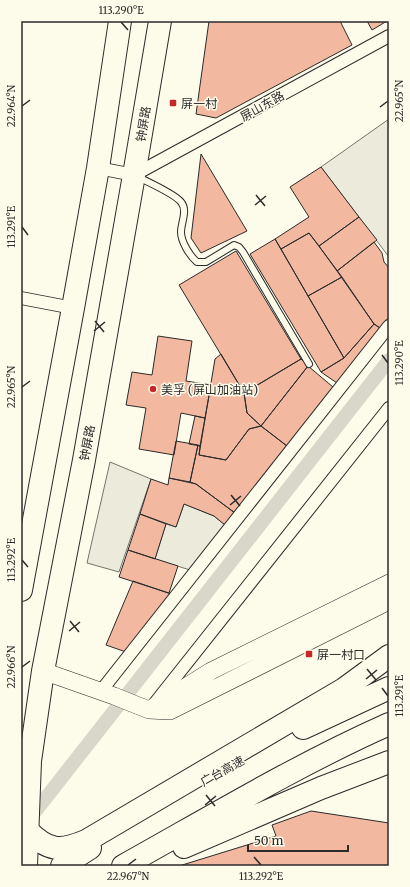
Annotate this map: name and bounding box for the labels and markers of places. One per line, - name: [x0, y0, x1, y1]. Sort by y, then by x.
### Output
- place label: 屏一村: [181, 96, 218, 111]
- marker: 屏一村: [168, 98, 178, 108]
- place label: 美孚 (屏山加油站): [161, 382, 258, 397]
- marker: 美孚 (屏山加油站): [148, 384, 158, 394]
- place label: 屏一村口: [317, 647, 365, 662]
- marker: 屏一村口: [304, 649, 314, 659]

